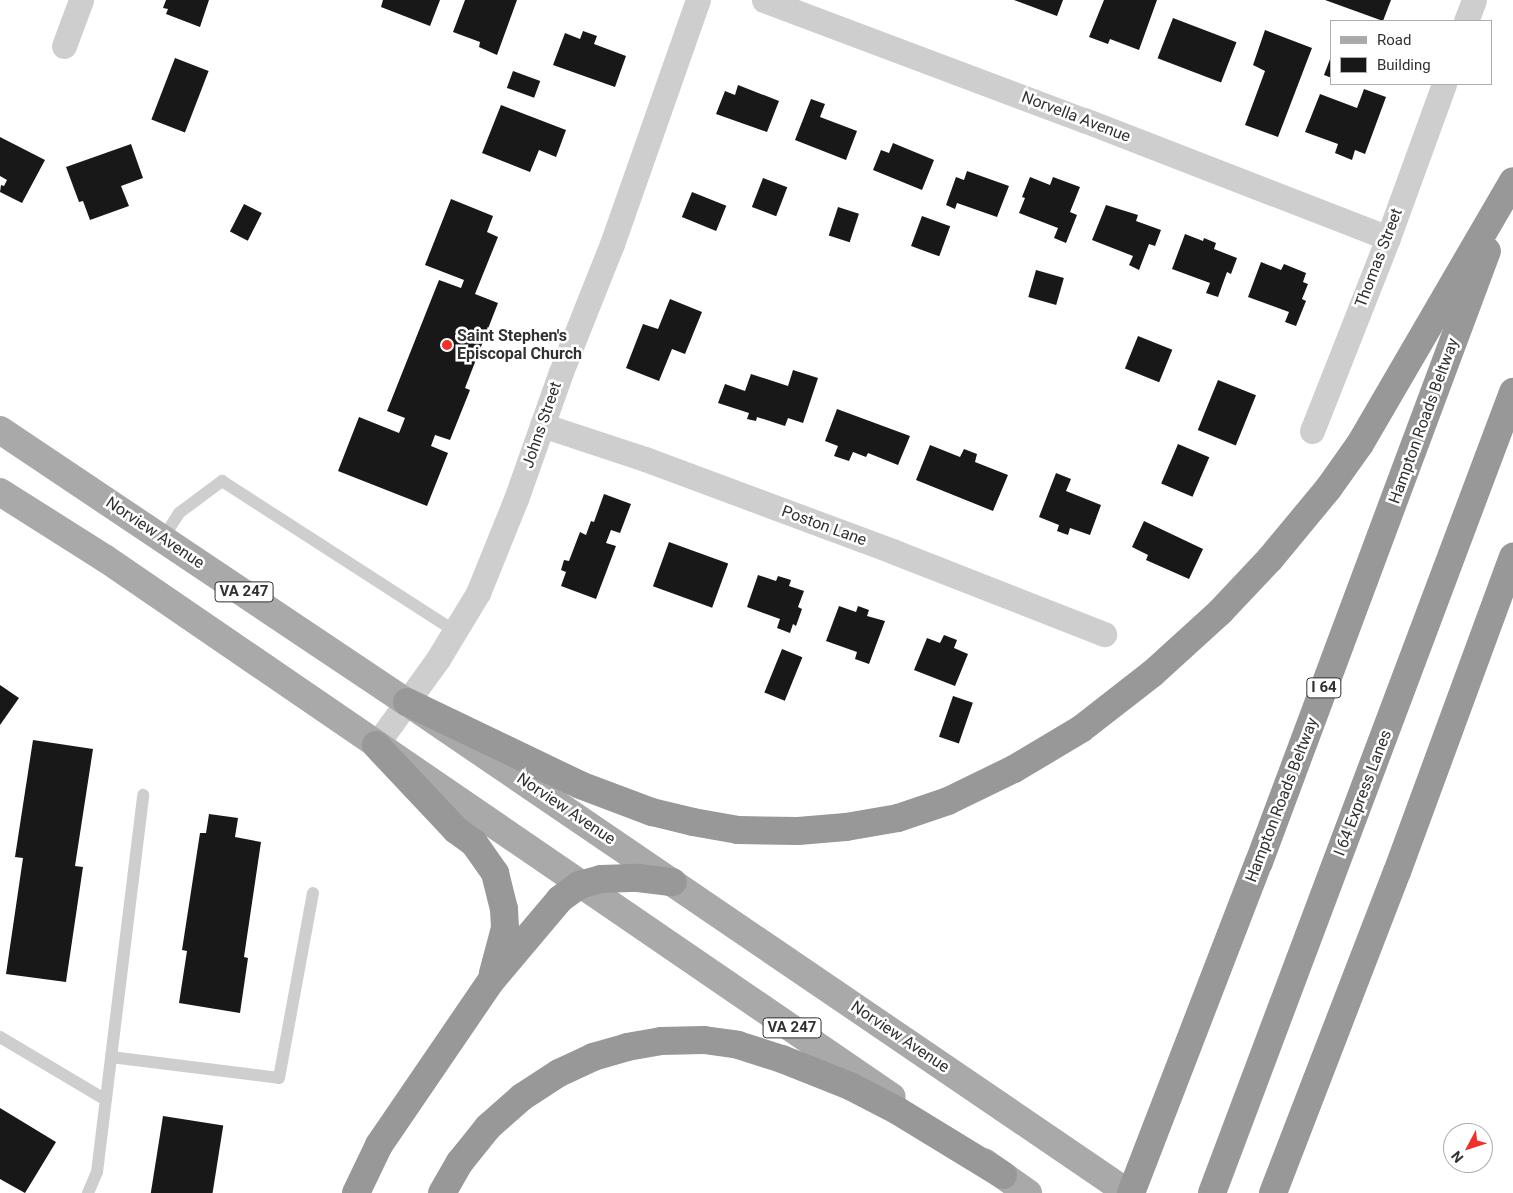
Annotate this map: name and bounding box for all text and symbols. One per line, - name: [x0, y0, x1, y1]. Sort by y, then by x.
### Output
- legend: [1330, 20, 1493, 85]
- text: Road: [1377, 31, 1411, 49]
- text: Building: [1377, 56, 1431, 74]
- street label: Norvella Avenue: [1019, 87, 1133, 147]
- street label: Thomas Street: [1351, 206, 1407, 310]
- place label: Saint Stephen's Episcopal Church: [457, 326, 582, 364]
- street label: Hampton Roads Beltway: [1385, 336, 1463, 506]
- marker: Saint Stephen's Episcopal Church: [441, 339, 453, 351]
- street label: Johns Street: [518, 379, 566, 471]
- street label: Norview Avenue: [102, 493, 208, 573]
- street label: Poston Lane: [779, 502, 869, 550]
- road number: VA 247: [214, 580, 274, 604]
- road number: I 64: [1305, 676, 1343, 700]
- street label: Hampton Roads Beltway: [1242, 715, 1322, 885]
- street label: I 64 Express Lanes: [1330, 727, 1396, 859]
- street label: Norview Avenue: [513, 769, 619, 849]
- street label: Norview Avenue: [847, 997, 953, 1077]
- road number: VA 247: [762, 1016, 822, 1040]
- north arrow: [1443, 1123, 1493, 1173]
- text: N: [1448, 1148, 1467, 1166]

